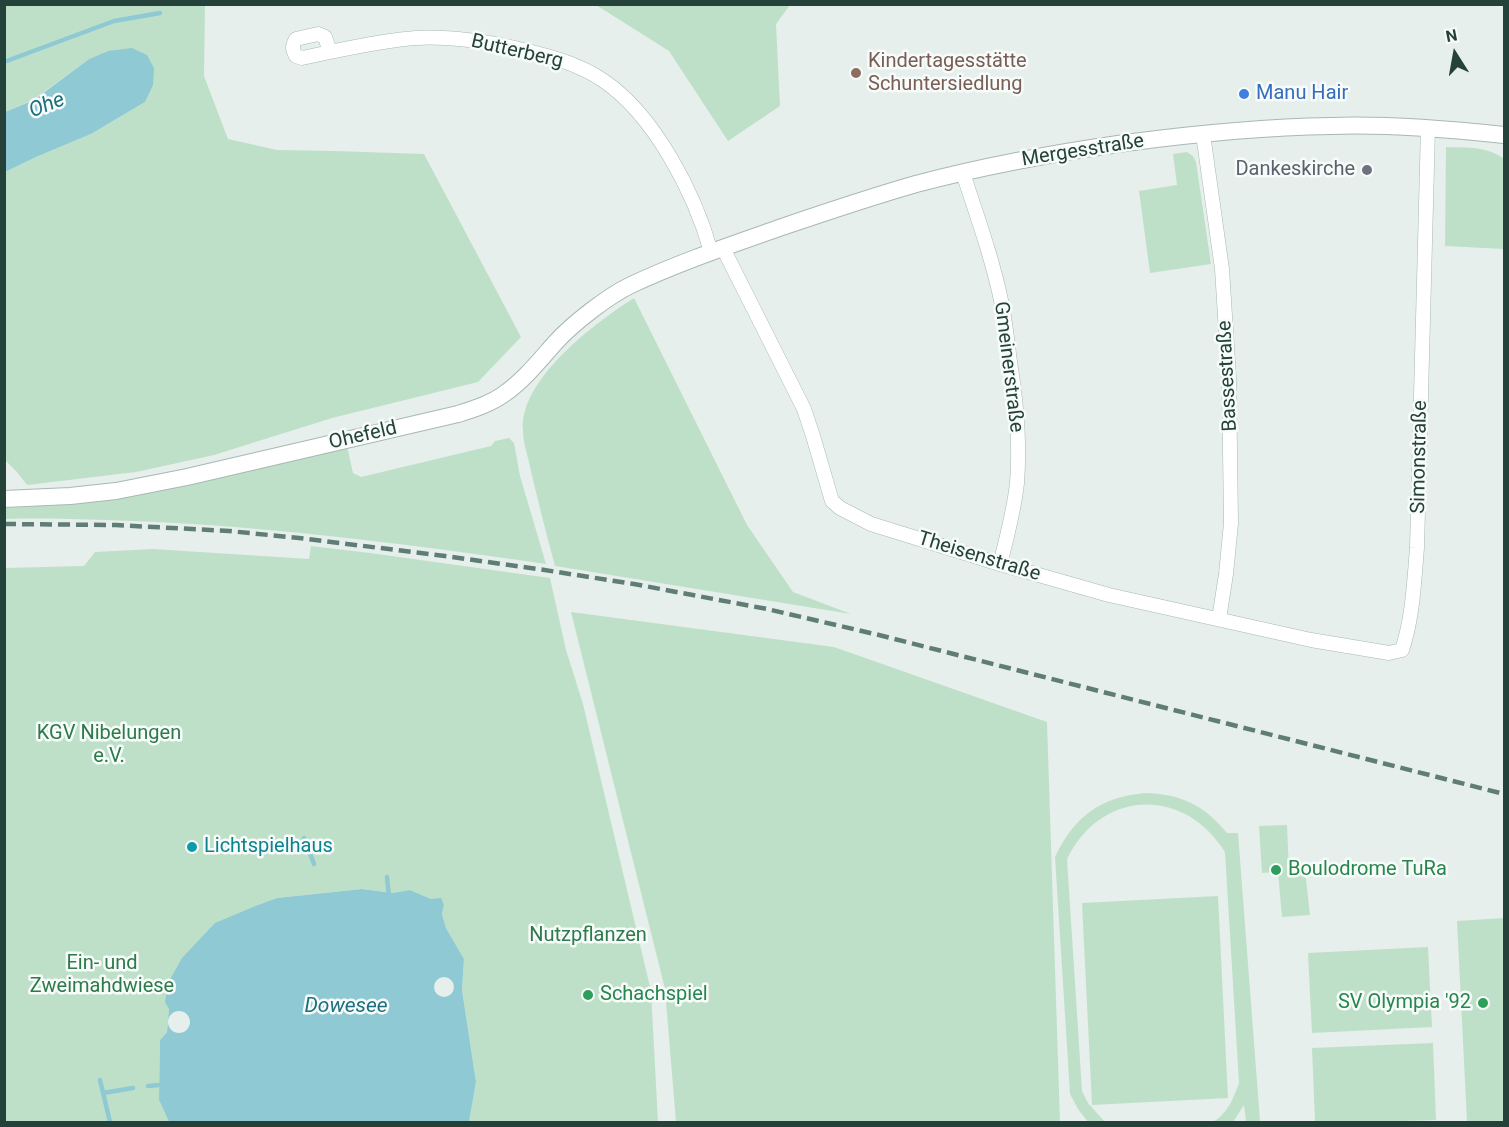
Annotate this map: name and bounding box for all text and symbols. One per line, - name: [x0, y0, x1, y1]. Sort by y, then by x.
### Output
- north arrow: [1425, 24, 1485, 84]
- text: N: [1444, 25, 1459, 46]
- street label: Butterberg: [469, 30, 565, 74]
- place label: Kindertagesstätte Schuntersiedlung: [868, 50, 1027, 97]
- marker: Kindertagesstätte Schuntersiedlung: [849, 66, 863, 80]
- place label: Manu Hair: [1256, 82, 1348, 106]
- marker: Manu Hair: [1237, 87, 1251, 101]
- water label: Ohe: [26, 88, 68, 124]
- street label: Mergesstraße: [1020, 129, 1146, 173]
- place label: Dankeskirche: [1235, 158, 1355, 182]
- marker: Dankeskirche: [1360, 163, 1374, 177]
- street label: Gmeinerstraße: [988, 300, 1028, 434]
- street label: Bassestraße: [1213, 320, 1243, 432]
- street label: Simonstraße: [1407, 400, 1433, 514]
- street label: Ohefeld: [327, 417, 399, 455]
- street label: Theisenstraße: [915, 527, 1043, 587]
- park label: KGV Nibelungen e.V.: [37, 722, 181, 769]
- place label: Lichtspielhaus: [204, 835, 333, 859]
- marker: Lichtspielhaus: [185, 840, 199, 854]
- place label: Boulodrome TuRa: [1288, 858, 1447, 882]
- marker: Boulodrome TuRa: [1269, 863, 1283, 877]
- park label: Nutzpflanzen: [529, 924, 647, 948]
- park label: Ein- und Zweimahdwiese: [30, 952, 174, 999]
- place label: Schachspiel: [600, 983, 708, 1007]
- marker: Schachspiel: [581, 988, 595, 1002]
- place label: SV Olympia '92: [1338, 991, 1471, 1015]
- water label: Dowesee: [304, 994, 388, 1020]
- marker: SV Olympia '92: [1476, 996, 1490, 1010]

